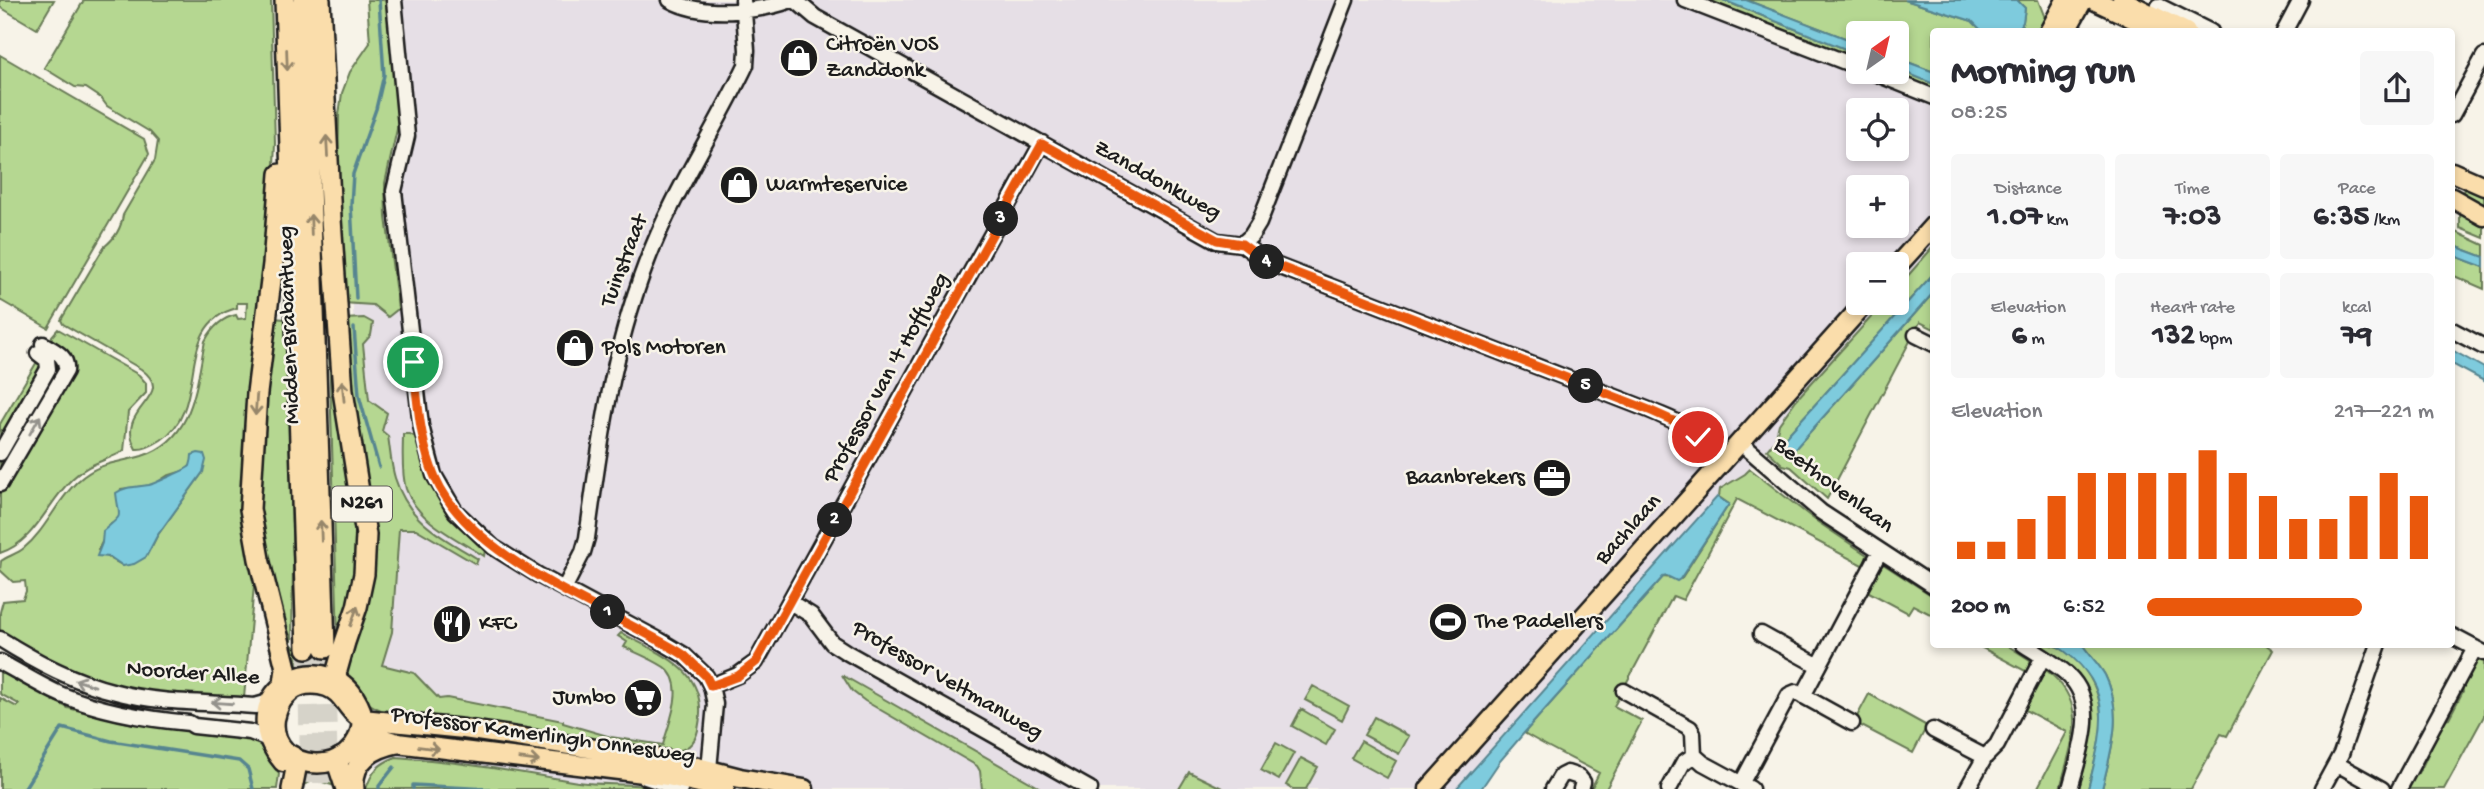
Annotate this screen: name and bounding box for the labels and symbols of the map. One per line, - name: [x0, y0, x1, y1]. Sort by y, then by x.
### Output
- north arrow: [1846, 21, 1909, 84]
- place label: Citroën VOS Zanddonk: [826, 32, 939, 85]
- shop icon: Citroën VOS Zanddonk: [778, 37, 820, 79]
- one-way arrow: [281, 49, 294, 72]
- one-way arrow: [320, 135, 333, 158]
- street label: Zanddonkweg: [1089, 135, 1225, 227]
- shop icon: Warmteservice: [718, 164, 760, 206]
- place label: Warmteservice: [766, 172, 908, 199]
- pin: 3: [984, 202, 1018, 236]
- street label: Tuinstraat: [594, 210, 655, 313]
- one-way arrow: [305, 214, 318, 237]
- street label: Midden-Brabantweg: [273, 225, 307, 425]
- pin: 4: [1250, 244, 1284, 280]
- street label: Professor van 't Hoffweg: [817, 268, 956, 489]
- shop icon: Pols Motoren: [554, 327, 596, 369]
- pin: [383, 332, 443, 392]
- place label: Pols Motoren: [601, 335, 726, 362]
- pin: 5: [1568, 368, 1604, 404]
- one-way arrow: [337, 380, 350, 403]
- one-way arrow: [249, 393, 262, 416]
- pin: [1668, 407, 1728, 467]
- one-way arrow: [28, 416, 42, 436]
- street label: Beethovenlaan: [1767, 431, 1899, 540]
- office icon: Baanbrekers: [1531, 457, 1573, 499]
- place label: Baanbrekers: [1405, 465, 1526, 492]
- road number: N261: [332, 486, 392, 522]
- street label: Bachlaan: [1589, 489, 1668, 572]
- pin: 2: [818, 503, 852, 538]
- one-way arrow: [314, 519, 328, 542]
- pin: 1: [590, 594, 626, 630]
- sports icon: The Padellers: [1427, 601, 1469, 643]
- restaurant icon: KFC: [431, 603, 473, 645]
- one-way arrow: [349, 605, 361, 627]
- place label: The Padellers: [1473, 609, 1603, 636]
- place label: KFC: [479, 611, 517, 638]
- street label: Professor Veltmanweg: [846, 615, 1047, 747]
- street label: Noorder Allee: [126, 656, 262, 692]
- one-way arrow: [75, 675, 97, 688]
- supermarket icon: Jumbo: [622, 677, 664, 719]
- place label: Jumbo: [553, 685, 616, 712]
- one-way arrow: [211, 696, 233, 709]
- street label: Professor Kamerlingh Onnesweg: [388, 701, 697, 771]
- one-way arrow: [417, 741, 440, 754]
- one-way arrow: [517, 754, 539, 767]

